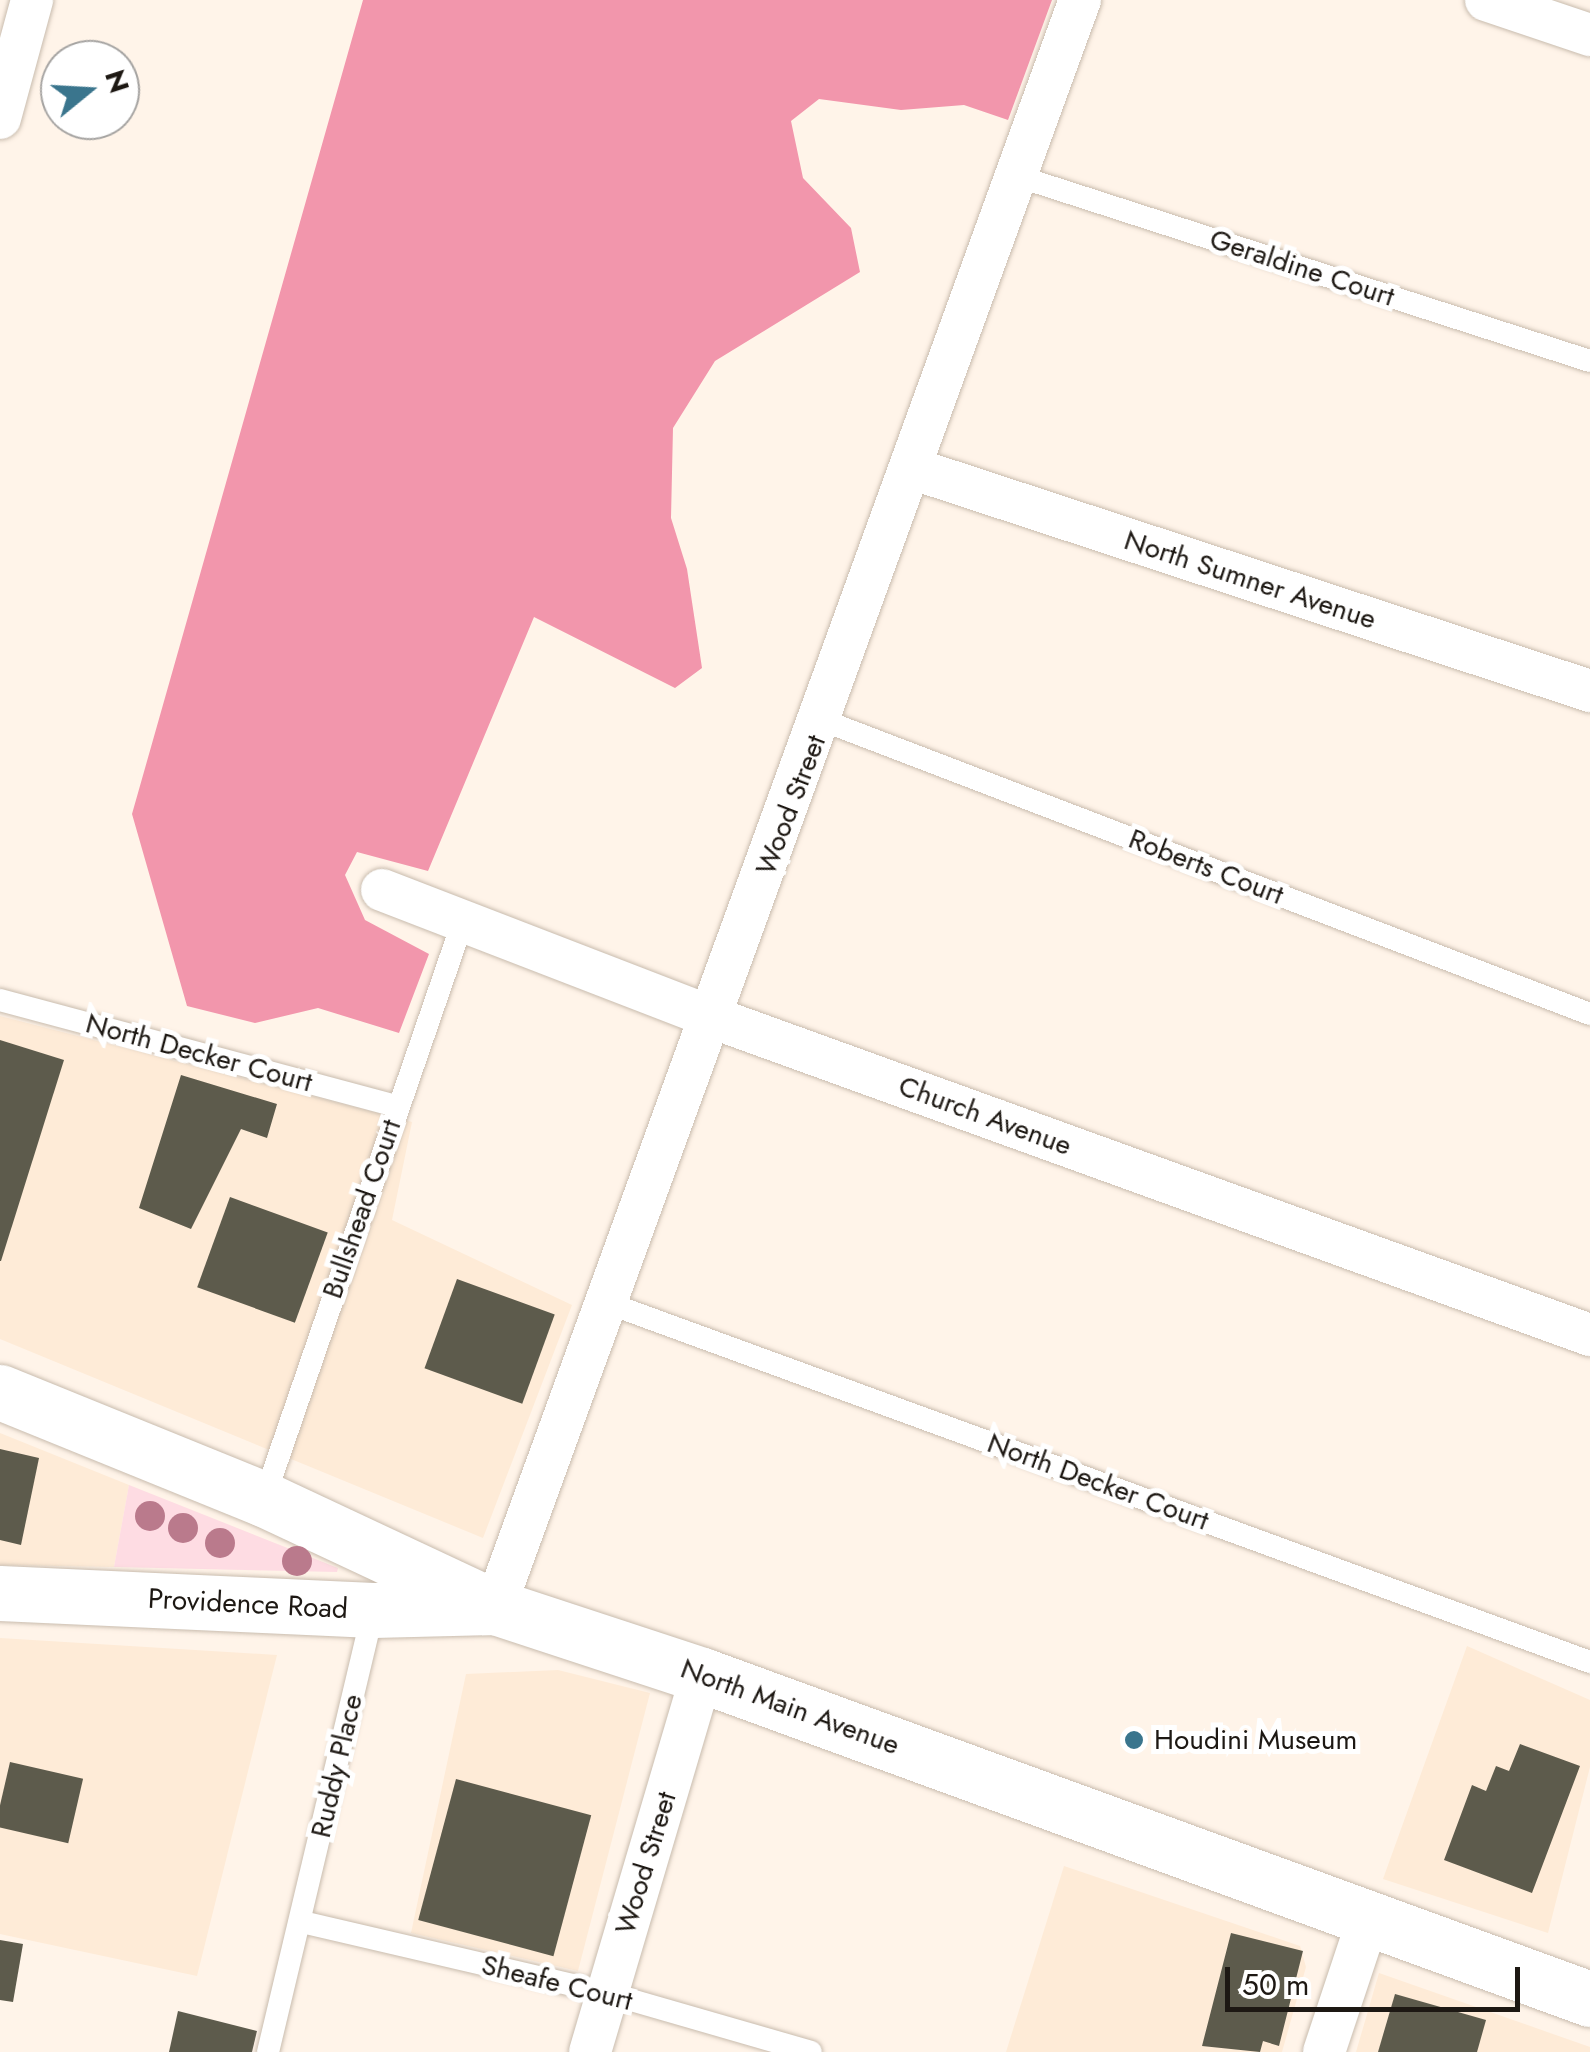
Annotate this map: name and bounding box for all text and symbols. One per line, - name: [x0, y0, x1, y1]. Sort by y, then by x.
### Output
- north arrow: [40, 40, 140, 140]
- text: N: [94, 64, 140, 98]
- street label: Geraldine Court: [1206, 222, 1398, 314]
- street label: North Sumner Avenue: [1120, 523, 1380, 637]
- street label: Wood Street: [749, 730, 833, 880]
- street label: Roberts Court: [1124, 822, 1288, 912]
- street label: North Decker Court: [82, 1007, 316, 1099]
- street label: Church Avenue: [894, 1069, 1076, 1163]
- street label: Bullshead Court: [316, 1115, 408, 1303]
- street label: North Decker Court: [983, 1426, 1213, 1538]
- street label: Providence Road: [147, 1582, 349, 1626]
- street label: North Main Avenue: [676, 1652, 904, 1762]
- street label: Ruddy Place: [304, 1691, 370, 1841]
- place label: Houdini Museum: [1154, 1723, 1357, 1757]
- marker: Houdini Museum: [1123, 1729, 1145, 1751]
- street label: Wood Street: [608, 1788, 684, 1938]
- scale bar: [1230, 1947, 1525, 2009]
- street label: Sheafe Court: [478, 1948, 636, 2018]
- text: 50 m: [1242, 1963, 1309, 2006]

